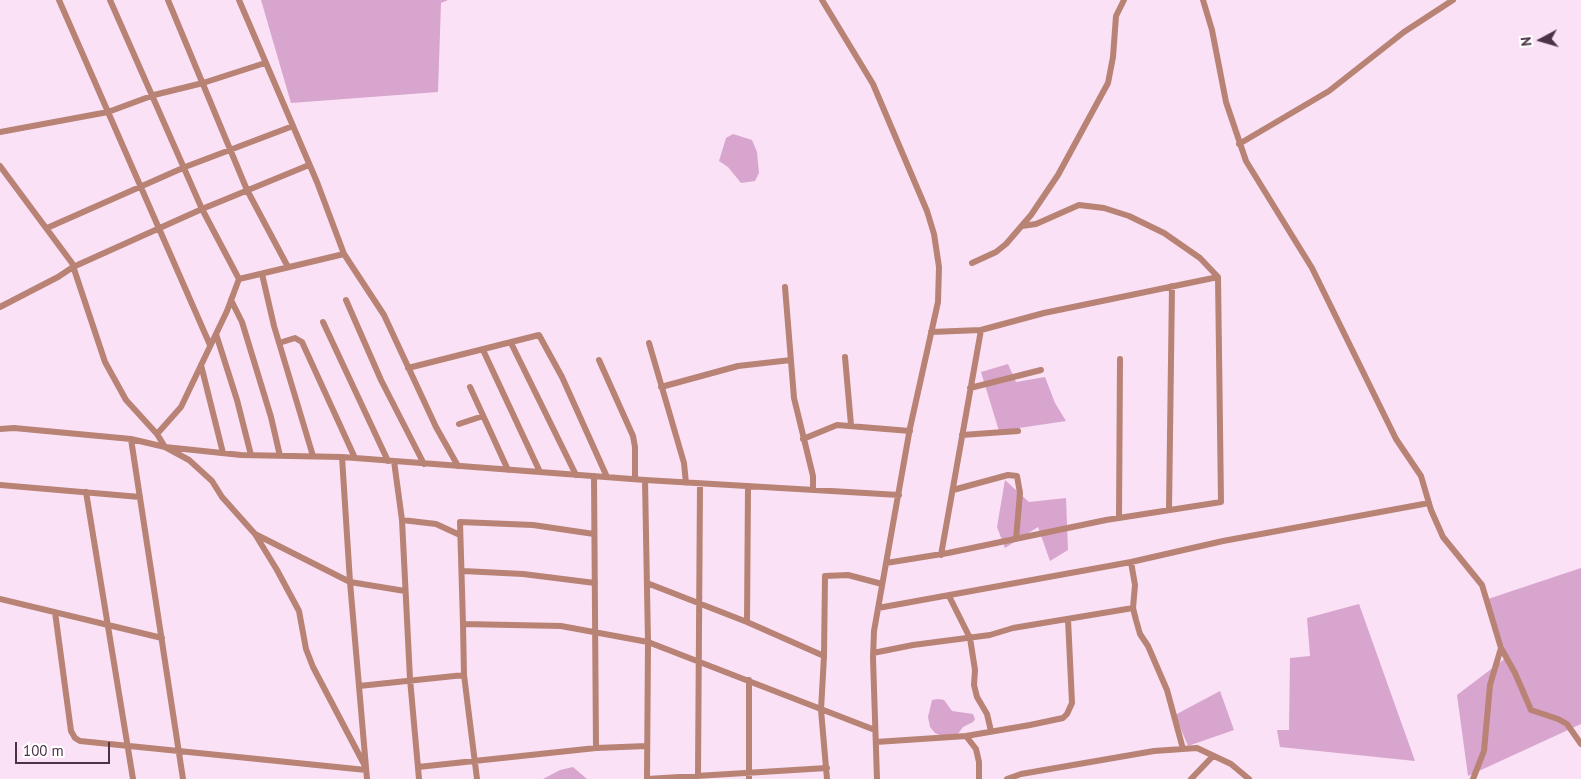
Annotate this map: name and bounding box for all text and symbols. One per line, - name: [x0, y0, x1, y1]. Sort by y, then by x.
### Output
- north arrow: [1516, 15, 1566, 65]
- text: N: [1517, 36, 1536, 47]
- scale bar: [18, 732, 112, 764]
- text: 100 m: [23, 741, 64, 760]

